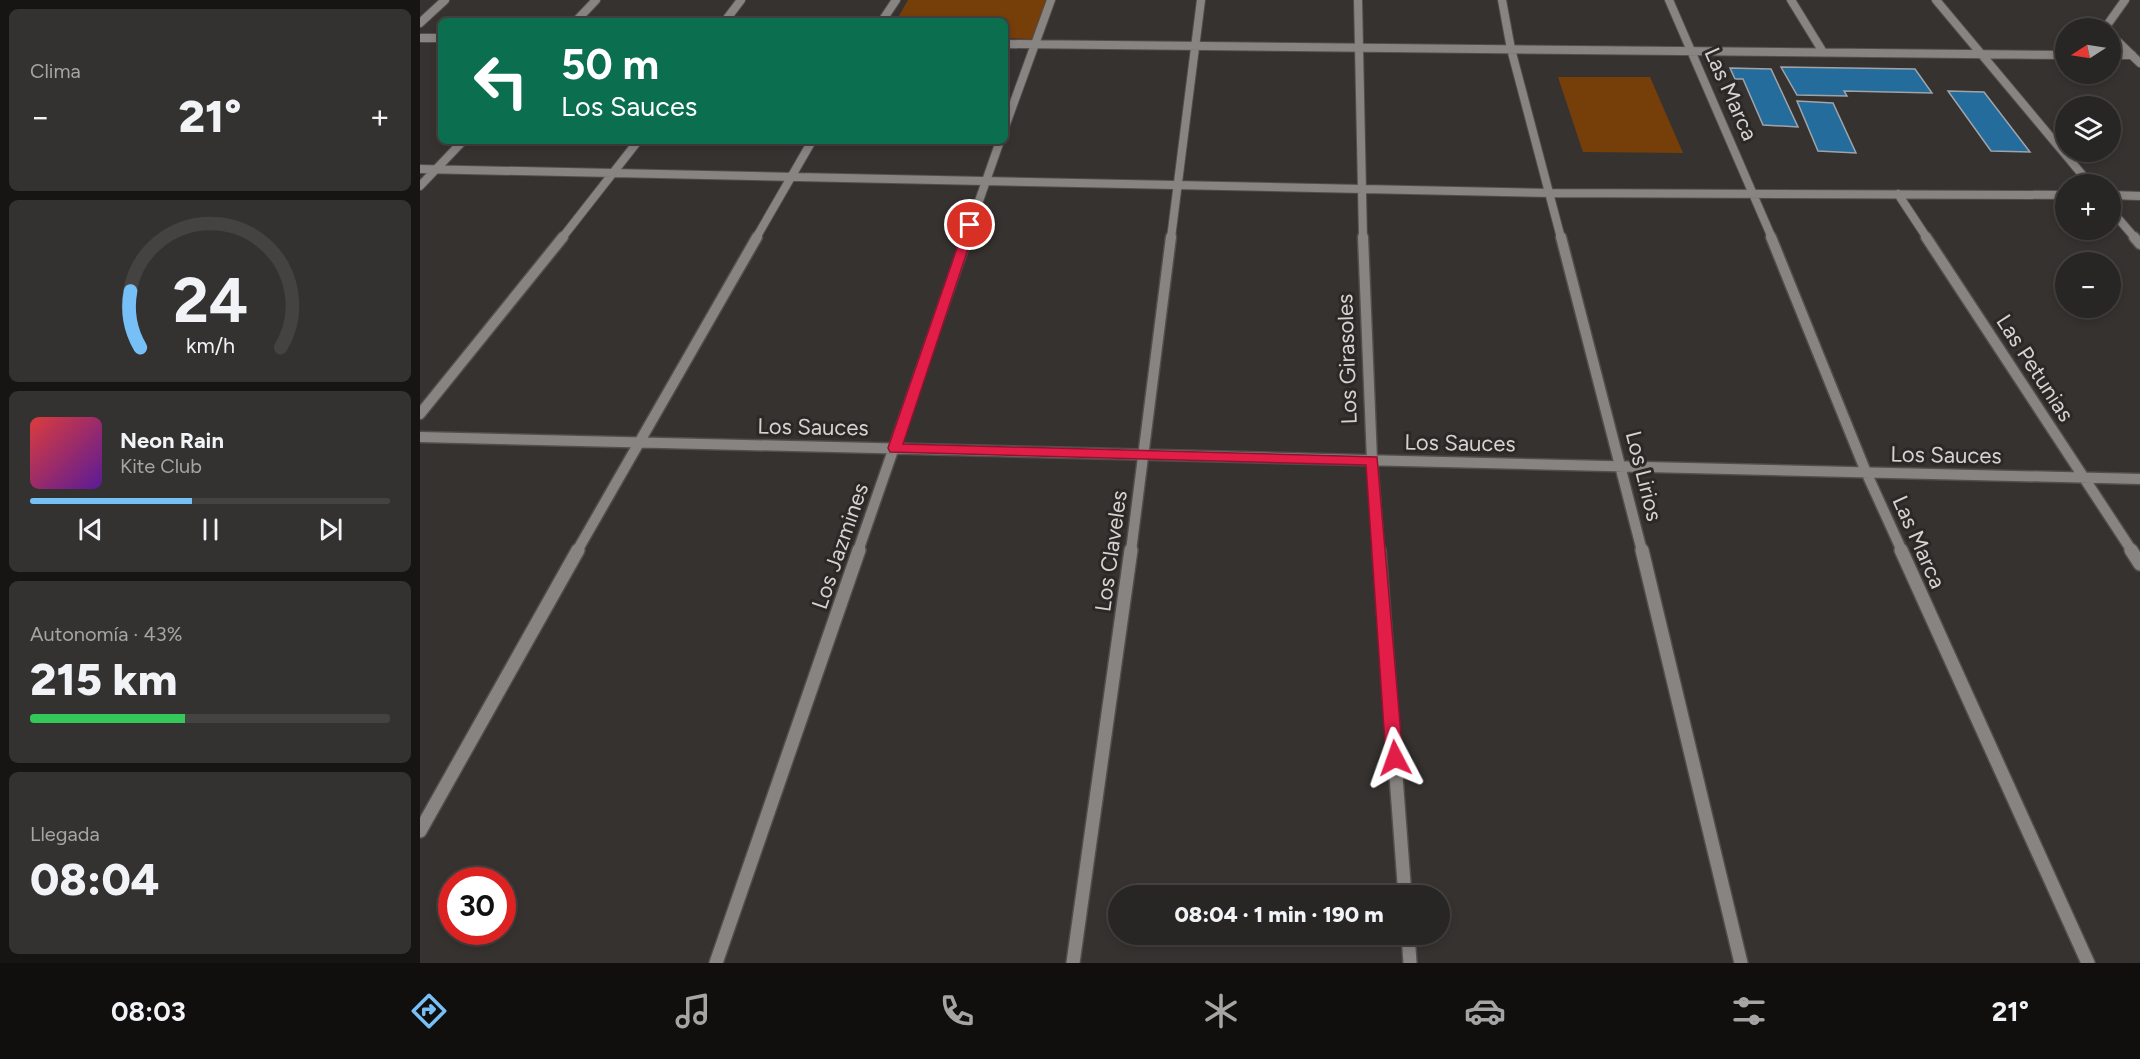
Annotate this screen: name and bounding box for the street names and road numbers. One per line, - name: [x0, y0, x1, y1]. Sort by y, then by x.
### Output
- street label: Las Marca: [1699, 43, 1763, 145]
- street label: Los Girasoles: [1331, 293, 1363, 425]
- street label: Las Petunias: [1990, 309, 2080, 427]
- street label: Los Sauces: [757, 413, 869, 441]
- street label: Los Lirios: [1620, 428, 1668, 524]
- street label: Los Sauces: [1404, 429, 1516, 457]
- street label: Los Sauces: [1890, 441, 2002, 469]
- street label: Los Jazmines: [806, 479, 874, 613]
- street label: Los Claveles: [1089, 489, 1133, 613]
- street label: Las Marca: [1887, 491, 1951, 593]

